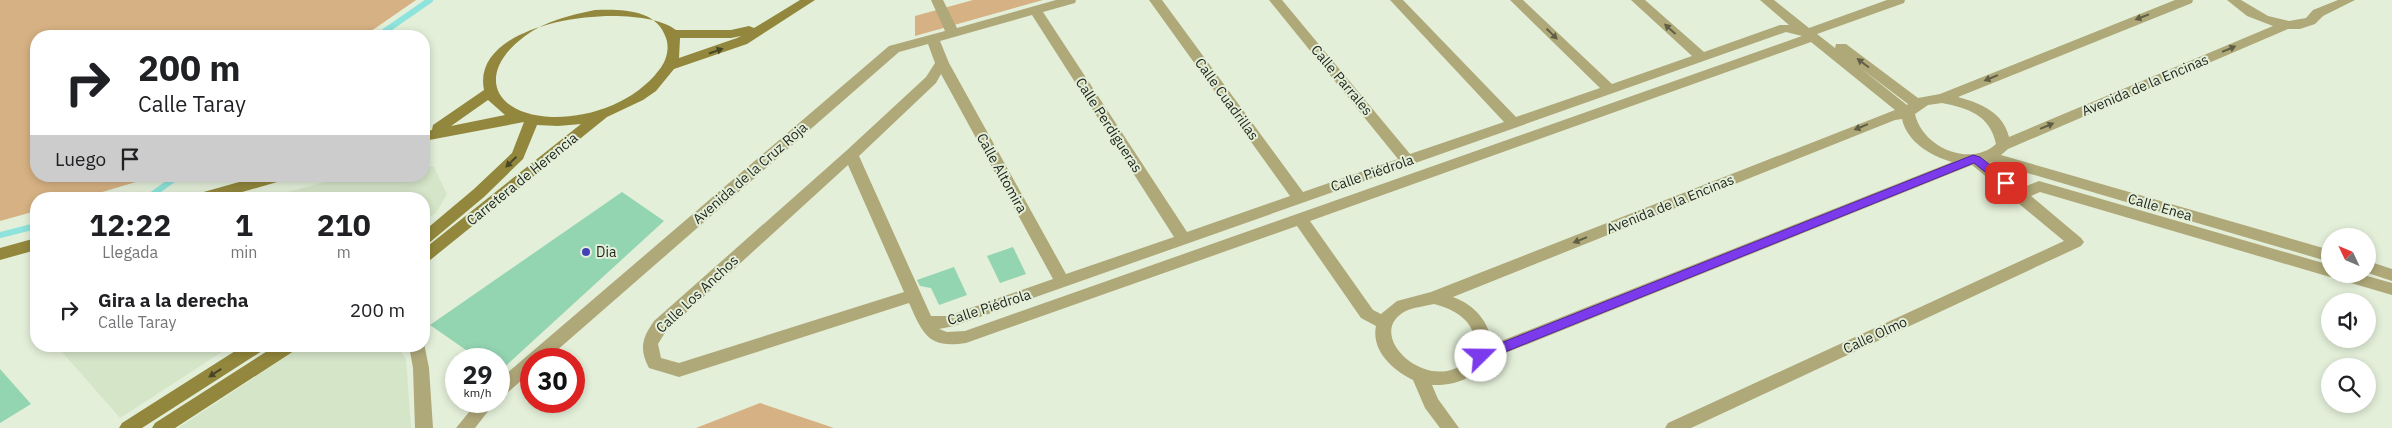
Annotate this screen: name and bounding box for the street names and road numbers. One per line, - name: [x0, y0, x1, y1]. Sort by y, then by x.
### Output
- street label: Calle Parrales: [1307, 41, 1377, 119]
- street label: Avenida de la Encinas: [2079, 50, 2211, 120]
- street label: Calle Cuadrillas: [1191, 54, 1263, 144]
- street label: Calle Perdigueras: [1072, 74, 1146, 176]
- street label: Avenida de la Cruz Roja: [689, 118, 812, 228]
- street label: Carretera de Herencia: [463, 128, 582, 229]
- street label: Calle Altomira: [973, 130, 1032, 216]
- street label: Calle Piédrola: [1328, 150, 1416, 196]
- street label: Avenida de la Encinas: [1604, 170, 1737, 238]
- street label: Calle Enea: [2126, 189, 2195, 225]
- street label: Calle Los Anchos: [652, 251, 742, 337]
- street label: Calle Piédrola: [945, 285, 1033, 329]
- street label: Calle Olmo: [1840, 312, 1910, 358]

